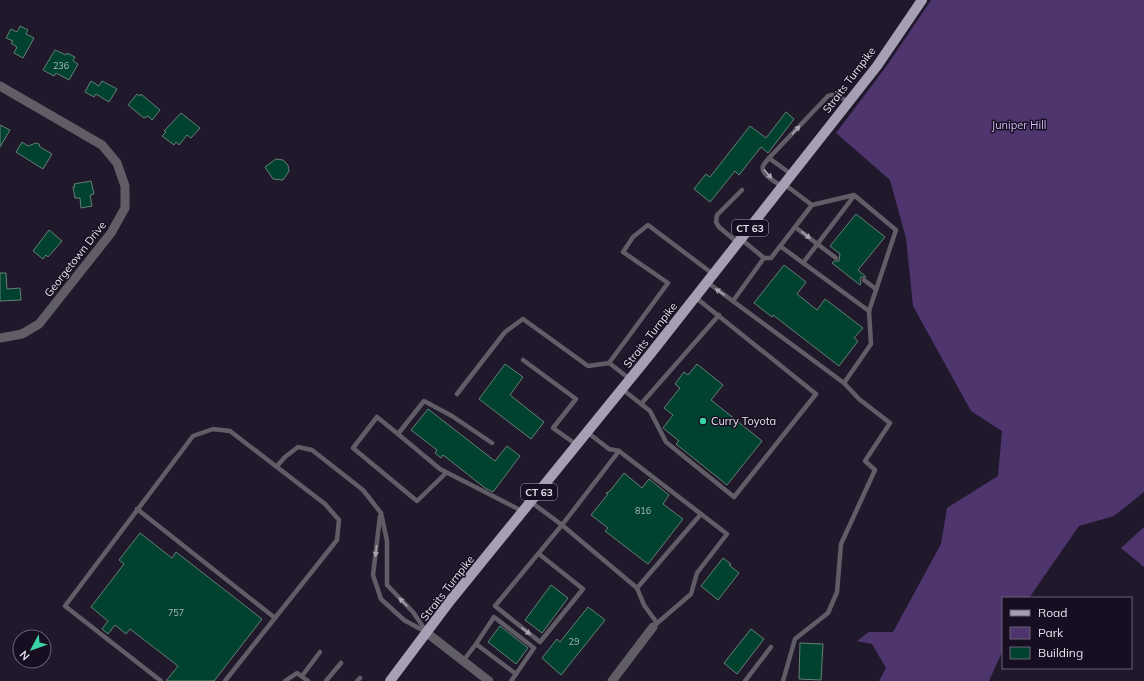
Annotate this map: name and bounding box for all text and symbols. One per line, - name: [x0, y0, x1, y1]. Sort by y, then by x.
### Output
- street label: Straits Turnpike: [820, 44, 878, 116]
- house number: 236: [53, 60, 69, 71]
- park label: Juniper Hill: [992, 118, 1046, 132]
- one-way arrow: [791, 125, 801, 135]
- one-way arrow: [763, 169, 772, 179]
- street label: Georgetown Drive: [41, 218, 109, 300]
- road number: CT 63: [732, 220, 768, 236]
- one-way arrow: [801, 231, 812, 239]
- one-way arrow: [714, 288, 725, 296]
- street label: Straits Turnpike: [620, 299, 680, 371]
- place label: Curry Toyota: [711, 414, 776, 428]
- marker: Curry Toyota: [698, 416, 708, 426]
- road number: CT 63: [521, 484, 557, 500]
- house number: 816: [635, 505, 651, 516]
- one-way arrow: [373, 545, 379, 557]
- street label: Straits Turnpike: [417, 552, 477, 624]
- one-way arrow: [399, 597, 408, 607]
- legend: [1002, 597, 1132, 669]
- text: Road: [1038, 605, 1067, 620]
- house number: 757: [168, 607, 184, 618]
- text: Park: [1038, 625, 1064, 640]
- one-way arrow: [520, 626, 531, 635]
- north arrow: [12, 629, 52, 669]
- house number: 29: [569, 636, 579, 647]
- text: Building: [1038, 645, 1083, 660]
- text: N: [16, 648, 32, 663]

